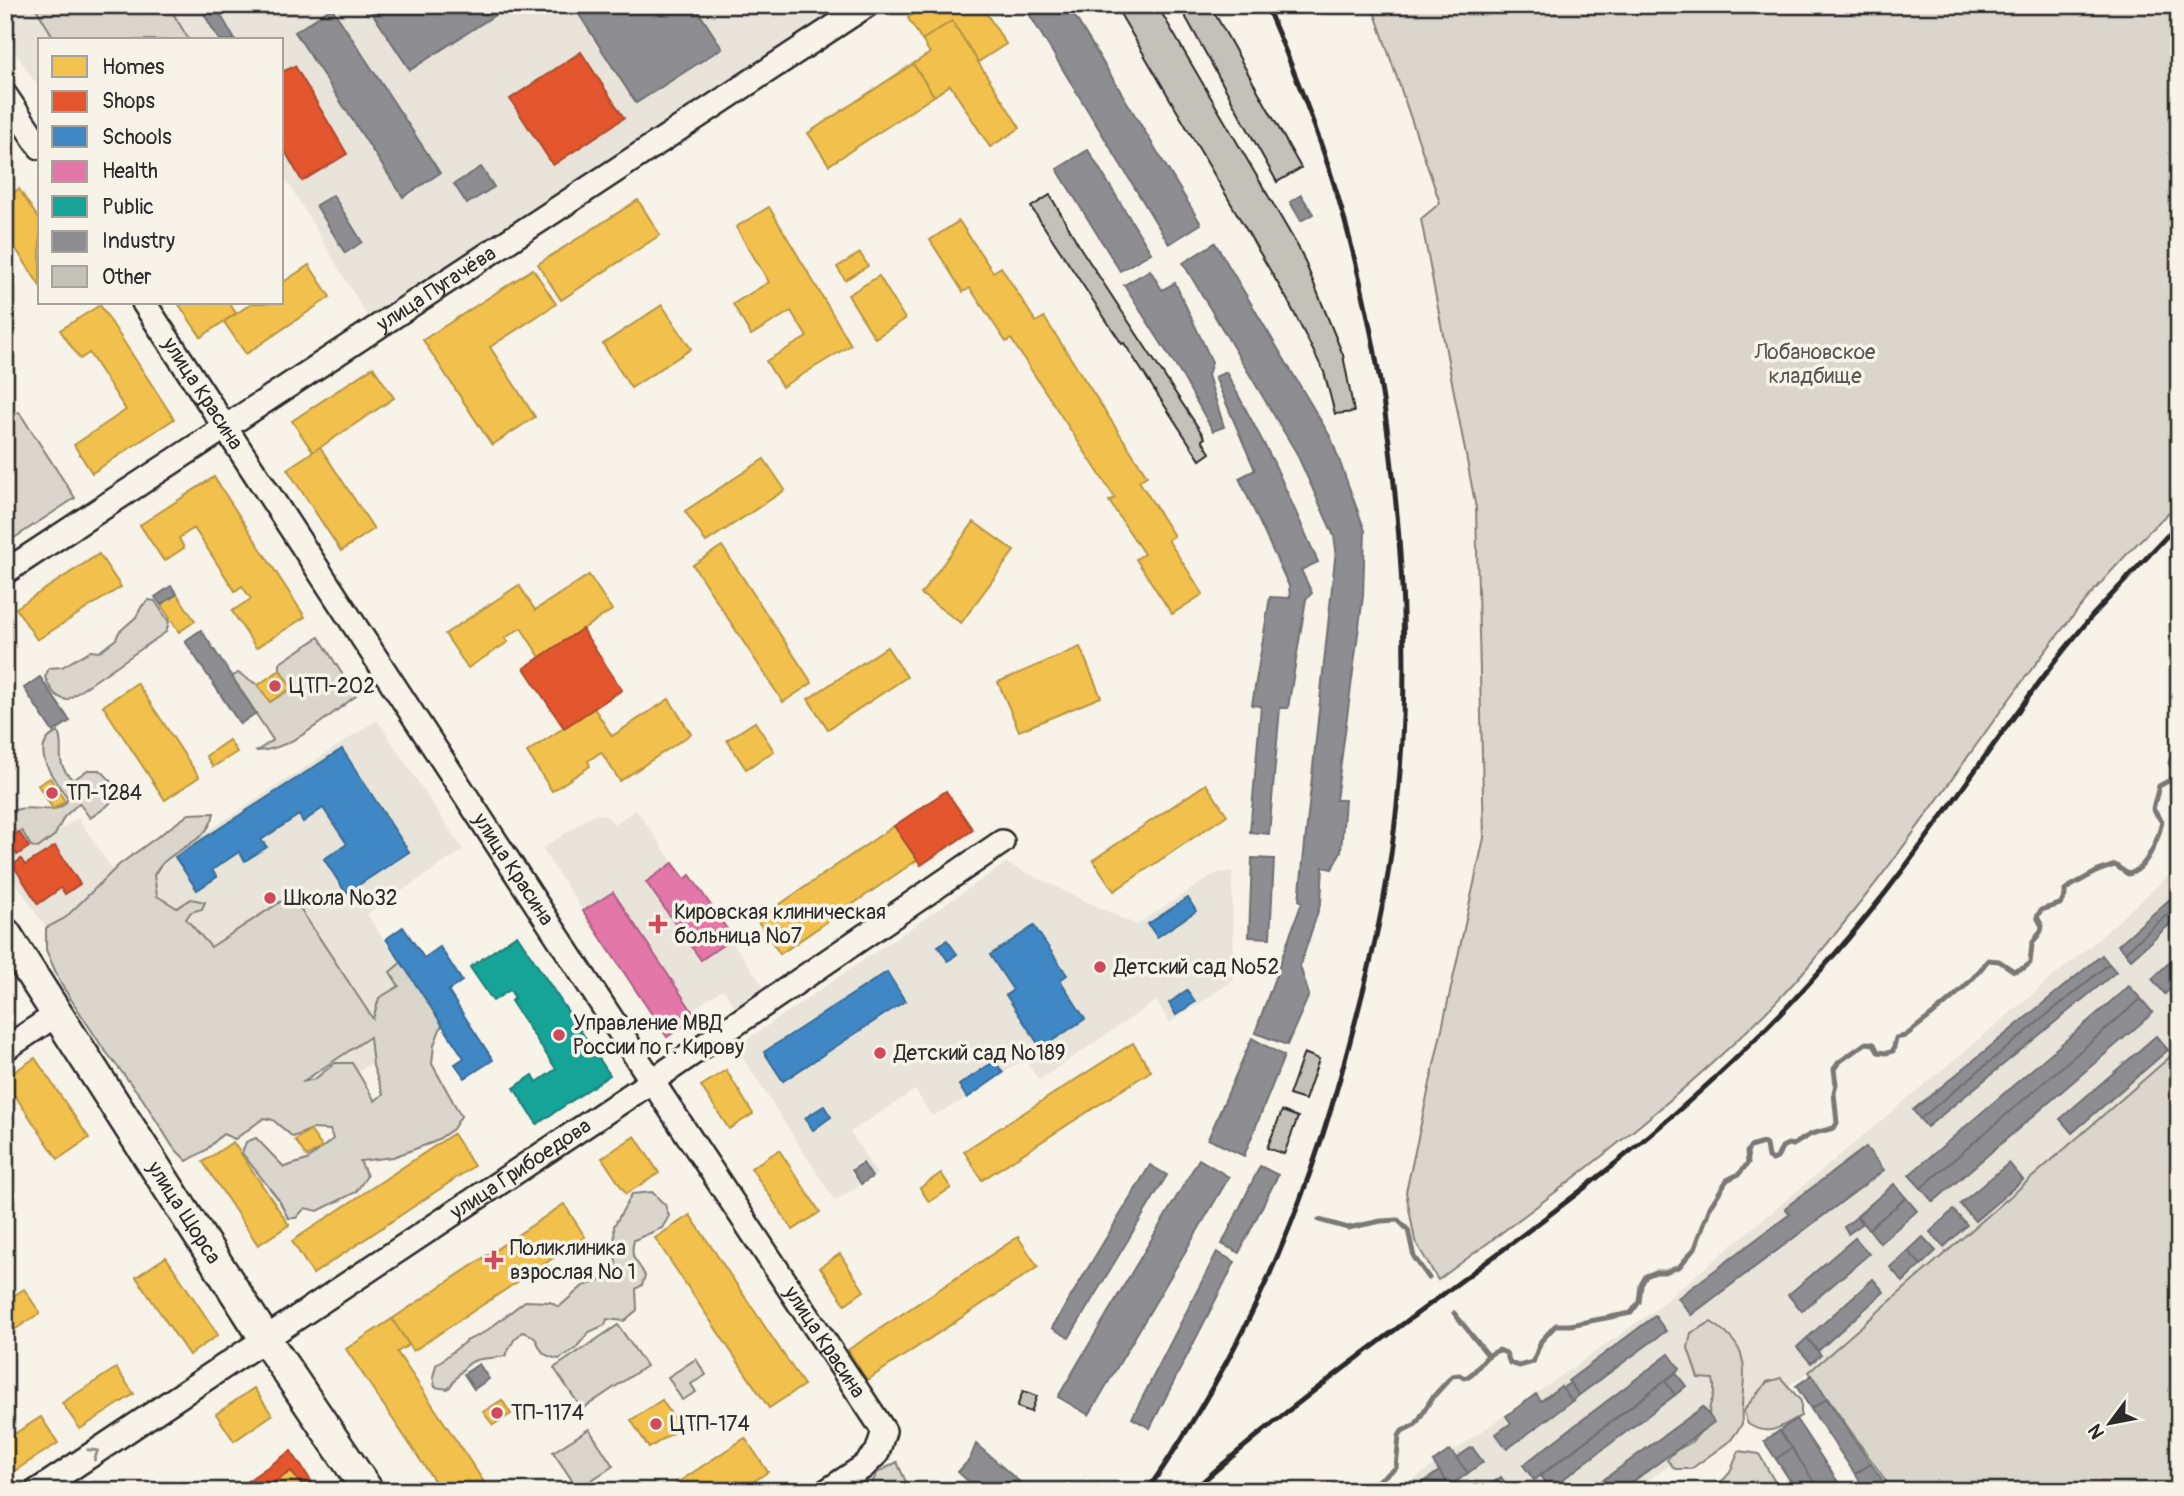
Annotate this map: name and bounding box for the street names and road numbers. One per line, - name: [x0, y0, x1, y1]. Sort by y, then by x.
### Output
- street label: улица Пугачёва: [371, 240, 501, 338]
- street label: улица Красина: [156, 332, 249, 455]
- street label: улица Красина: [466, 807, 560, 931]
- street label: улица Грибоедова: [444, 1112, 596, 1226]
- street label: улица Щорса: [140, 1155, 227, 1269]
- street label: улица Красина: [777, 1280, 871, 1403]

